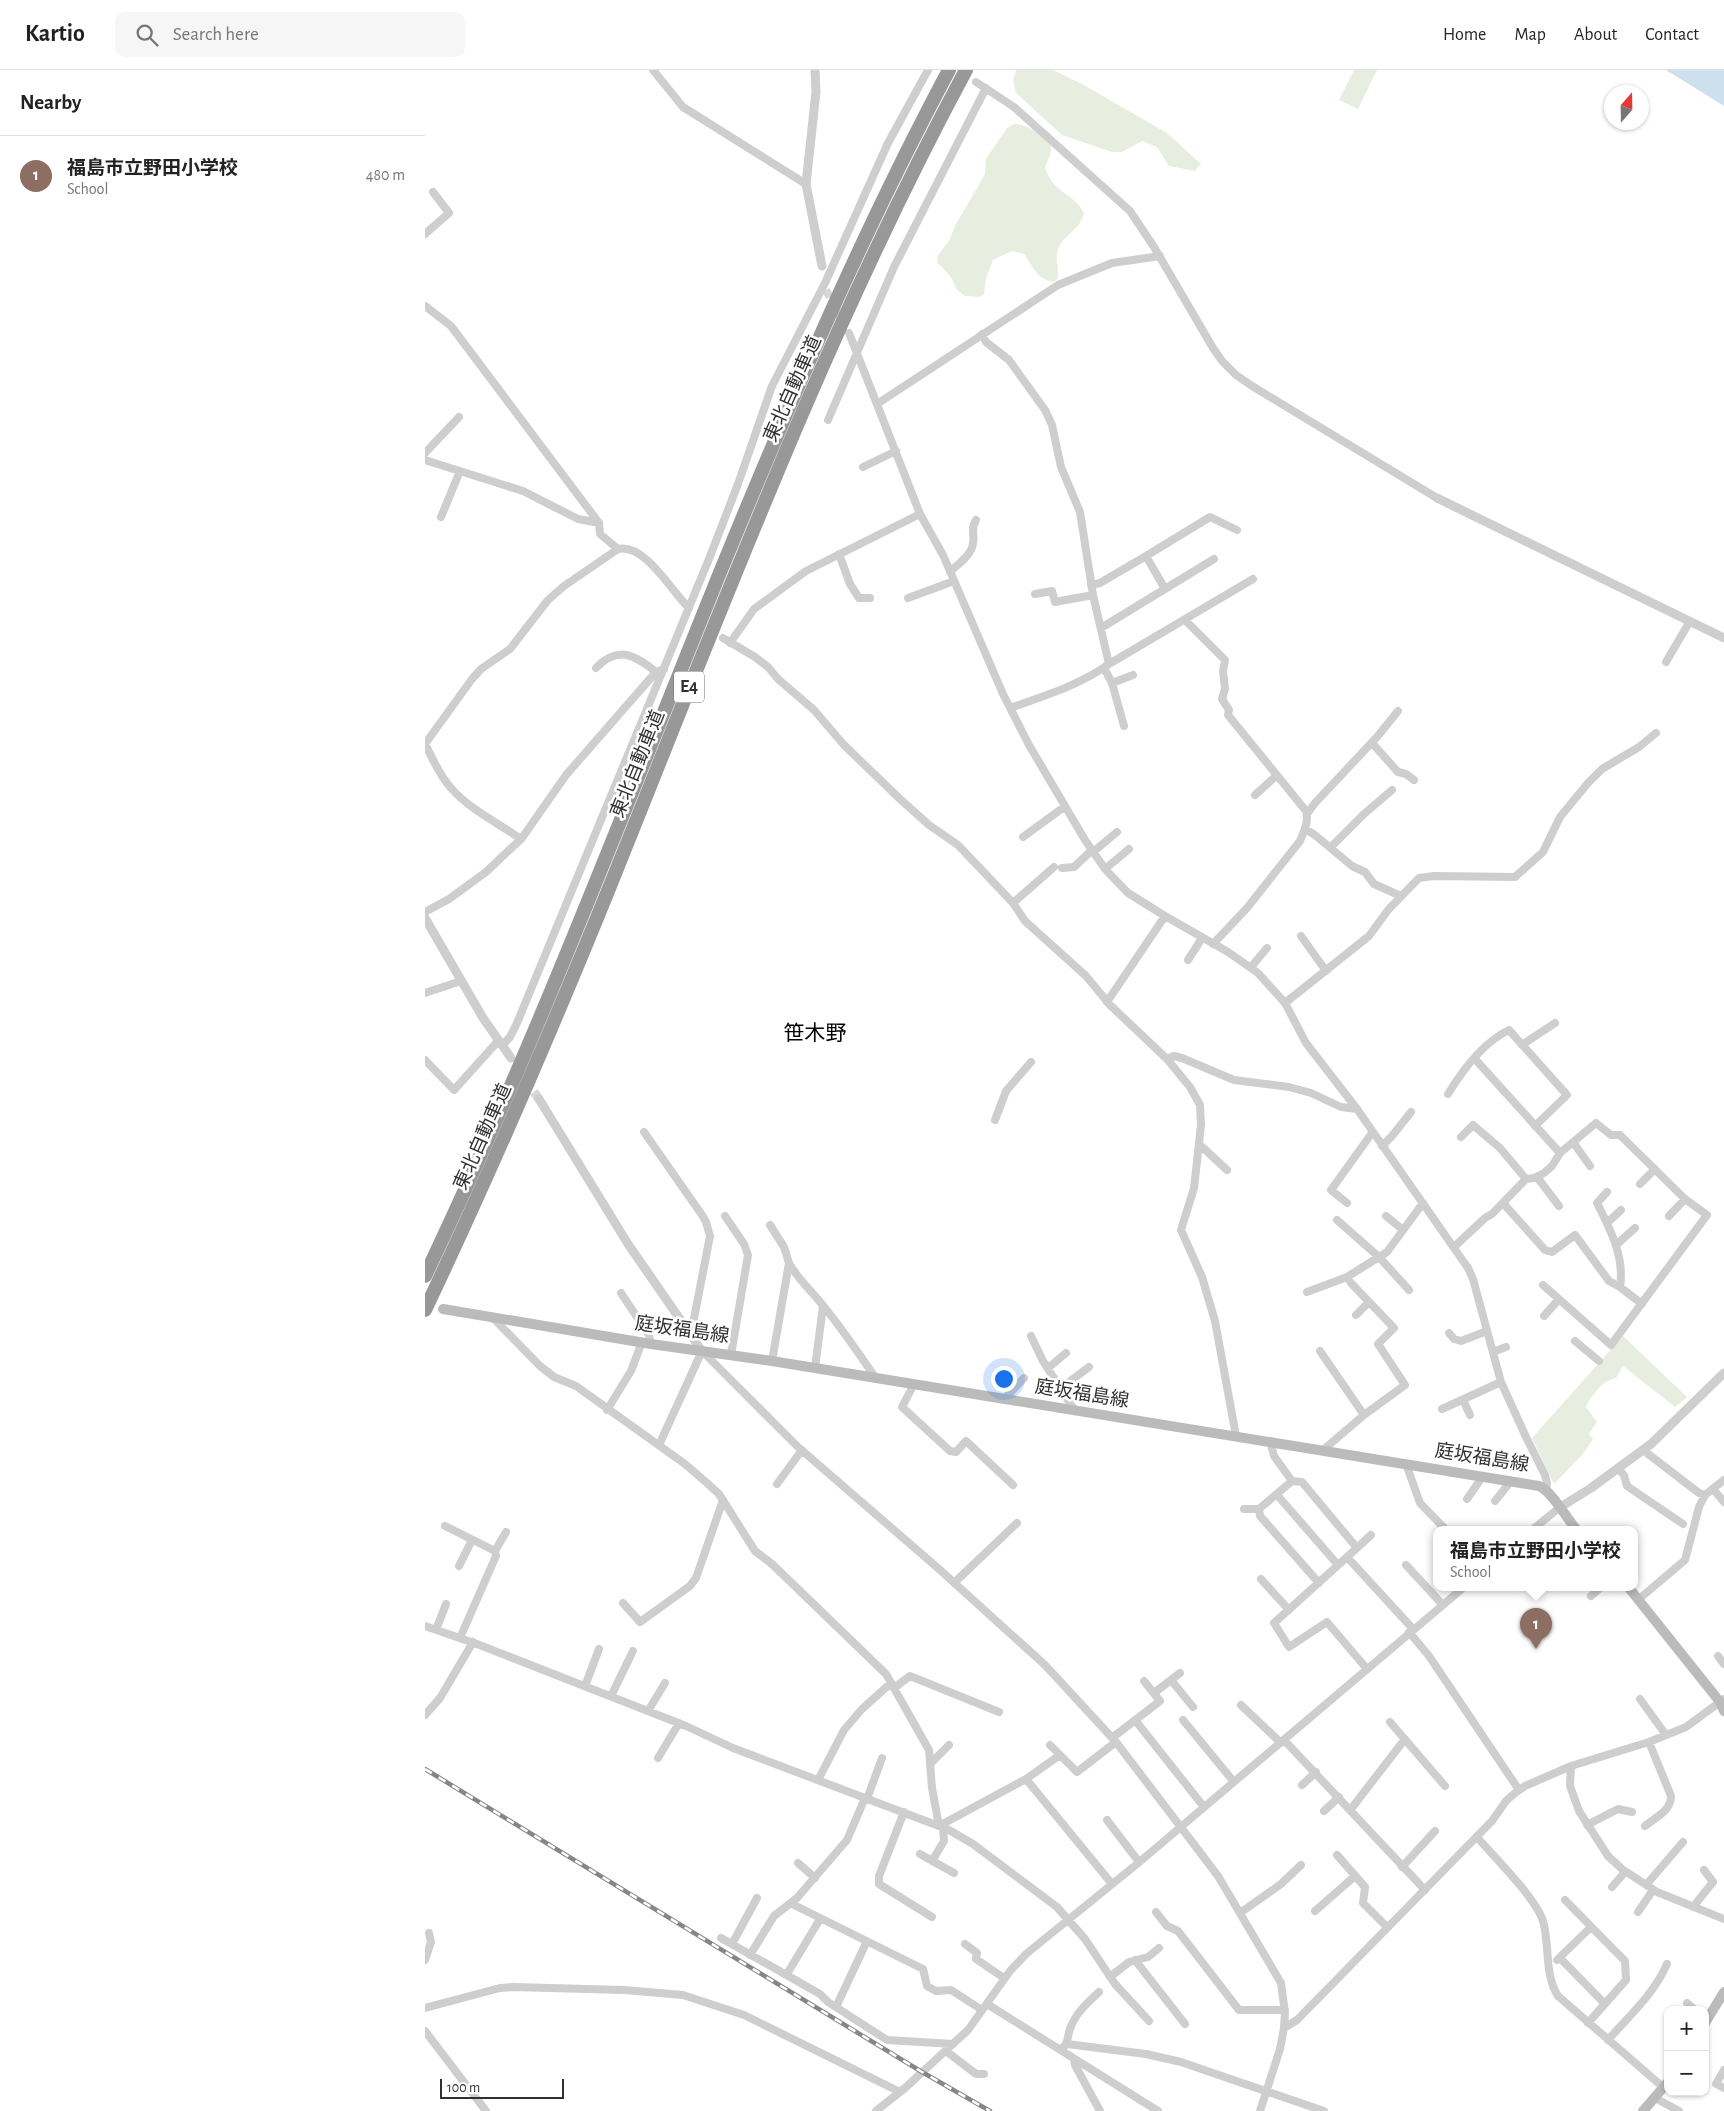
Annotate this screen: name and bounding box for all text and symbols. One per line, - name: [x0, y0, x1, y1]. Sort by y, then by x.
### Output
- search box: [115, 12, 465, 57]
- icon: search: [133, 21, 161, 49]
- text: Kartio: [25, 22, 85, 46]
- text: Search here: [173, 25, 259, 44]
- text: Home: [1443, 26, 1486, 44]
- text: Map: [1514, 26, 1546, 44]
- text: About: [1574, 26, 1617, 44]
- text: Contact: [1645, 26, 1699, 44]
- north arrow: [1604, 85, 1649, 130]
- text: Nearby: [20, 92, 81, 113]
- text: 福島市立野田小学校: [67, 159, 238, 178]
- text: 1: [33, 167, 39, 183]
- text: 480 m: [366, 167, 405, 183]
- text: School: [67, 181, 108, 197]
- street label: 東北自動車道: [760, 333, 825, 445]
- road number: E4: [674, 672, 704, 702]
- street label: 東北自動車道: [607, 707, 668, 820]
- district label: 笹木野: [784, 1022, 847, 1044]
- street label: 東北自動車道: [450, 1081, 515, 1193]
- street label: 庭坂福島線: [634, 1313, 731, 1346]
- your location: [991, 1366, 1017, 1392]
- street label: 庭坂福島線: [1034, 1376, 1131, 1411]
- street label: 庭坂福島線: [1434, 1440, 1531, 1475]
- popup: [1433, 1526, 1638, 1591]
- text: 福島市立野田小学校: [1450, 1542, 1621, 1561]
- text: School: [1450, 1564, 1491, 1580]
- pin: 1: [1520, 1608, 1552, 1649]
- map controls: [1664, 2006, 1709, 2096]
- button: +: [1664, 2006, 1709, 2051]
- button: −: [1664, 2051, 1709, 2096]
- scale bar: [440, 2076, 564, 2099]
- text: 100 m: [447, 2081, 480, 2095]

